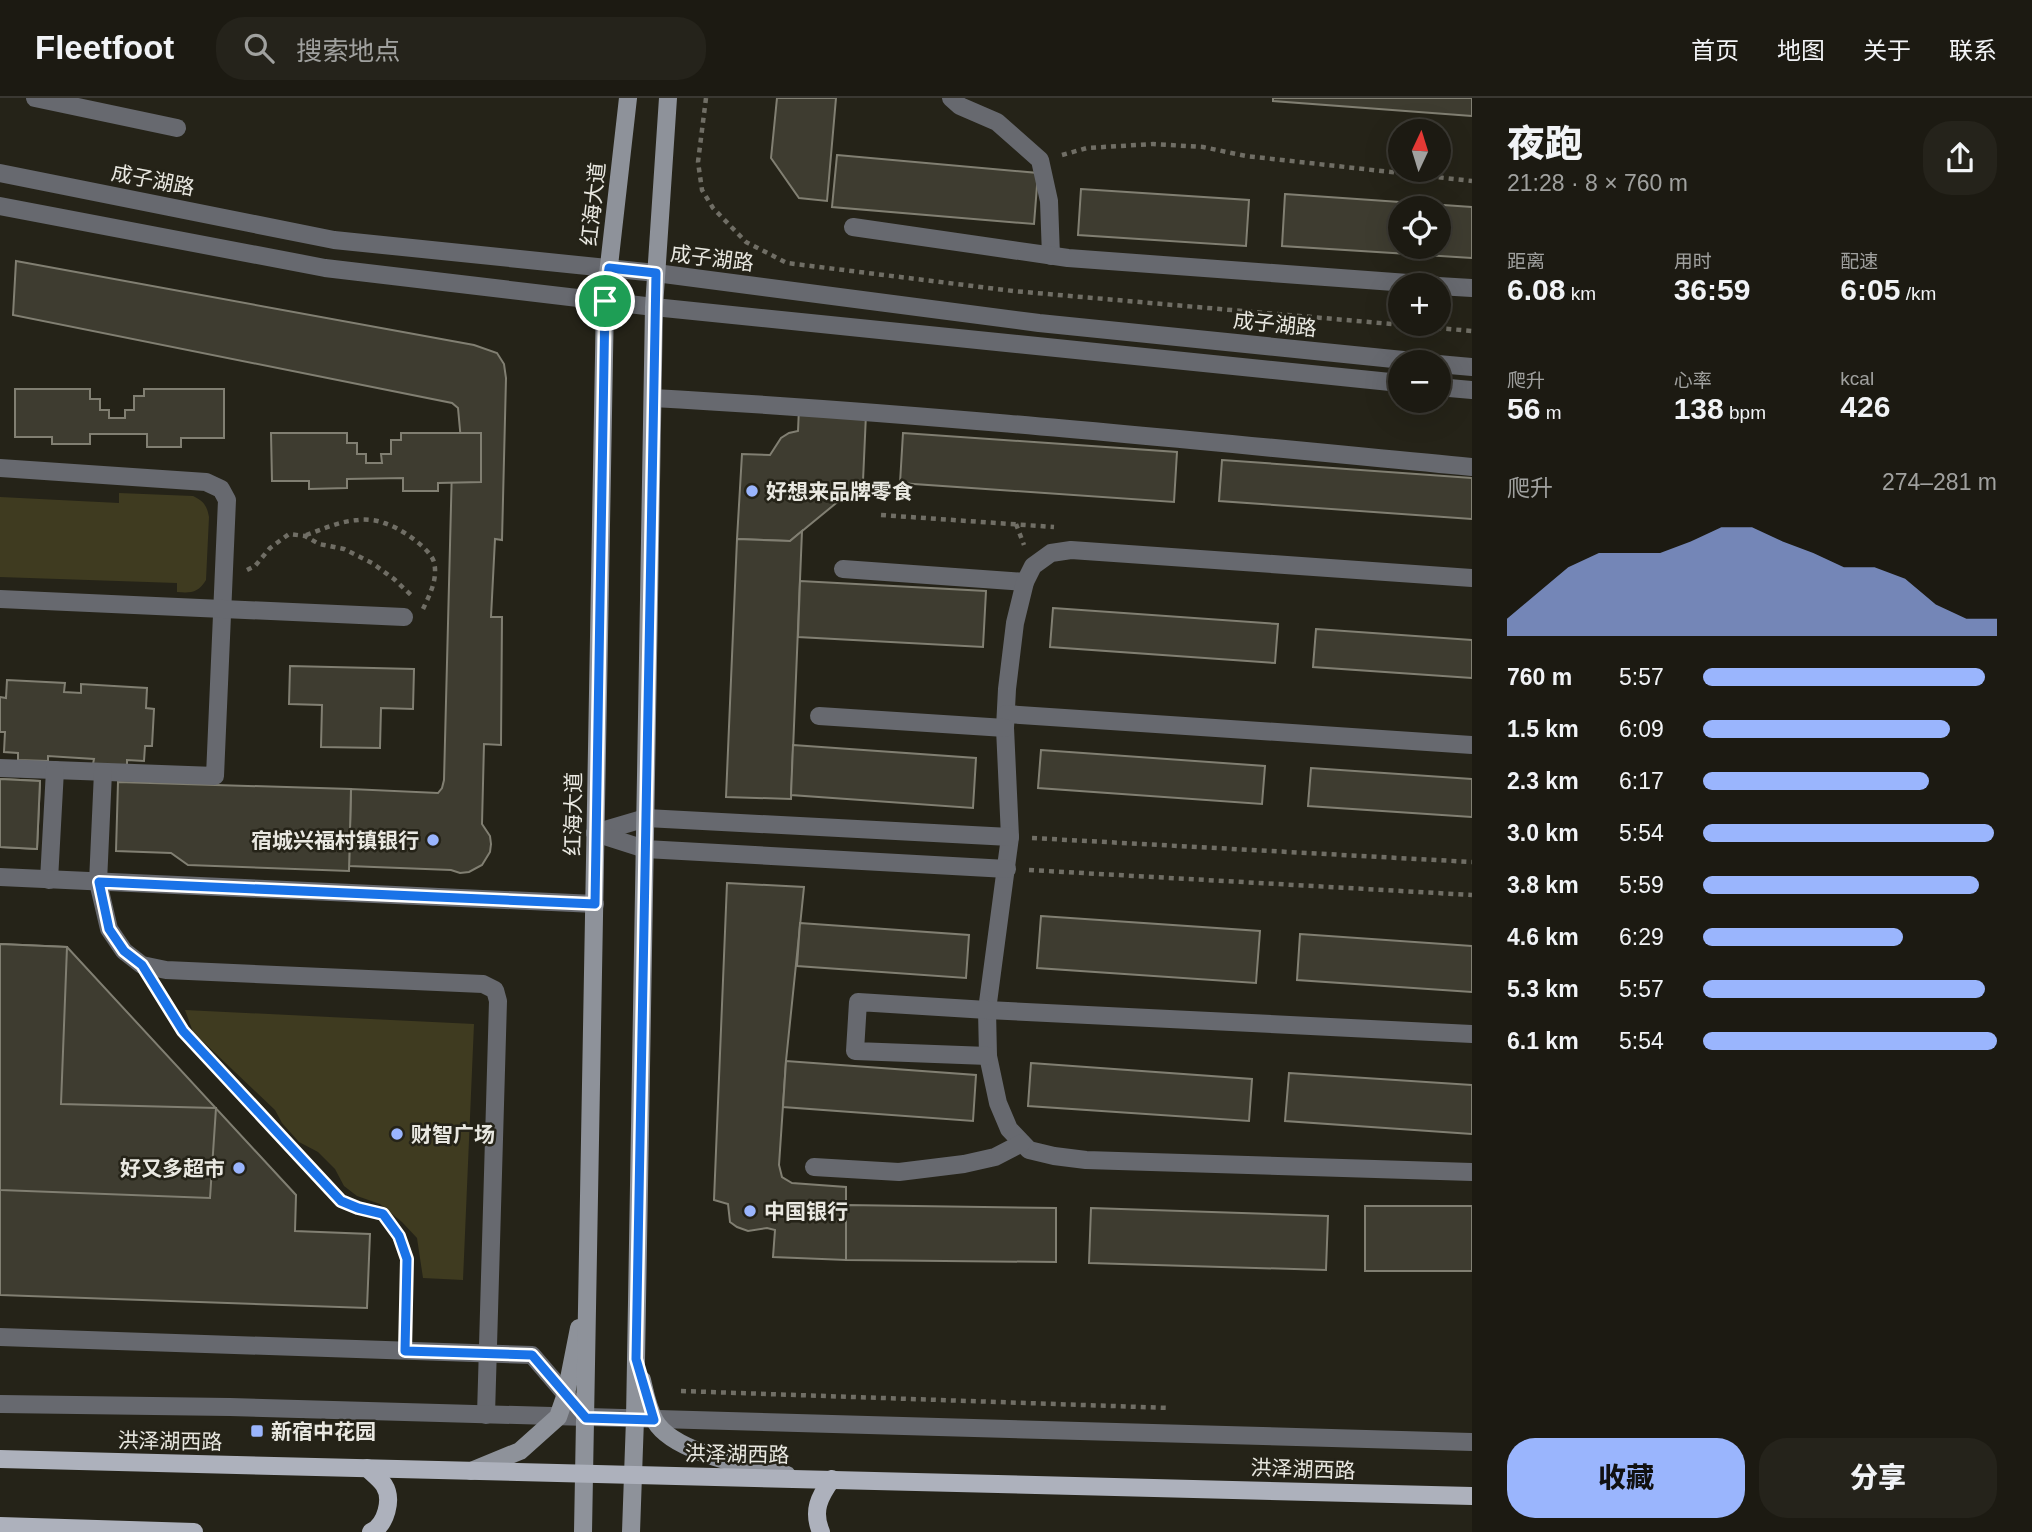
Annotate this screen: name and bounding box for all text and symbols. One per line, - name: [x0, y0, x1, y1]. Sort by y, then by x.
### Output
- search box: [216, 17, 706, 80]
- text: Fleetfoot: [35, 29, 174, 66]
- icon: search: [240, 29, 278, 67]
- text: 搜索地点: [296, 36, 400, 66]
- text: 首页: [1691, 37, 1739, 64]
- text: 地图: [1777, 37, 1825, 64]
- text: 关于: [1863, 37, 1911, 64]
- text: 联系: [1949, 37, 1997, 64]
- north arrow: [1388, 119, 1451, 182]
- map controls: [1388, 119, 1451, 413]
- button: share: [1923, 121, 1997, 195]
- text: 夜跑: [1507, 123, 1583, 165]
- street label: 成子湖路: [110, 161, 196, 199]
- street label: 红海大道: [577, 161, 609, 247]
- text: 21:28 · 8 × 760 m: [1507, 170, 1688, 196]
- button: locate: [1388, 196, 1451, 259]
- street label: 成子湖路: [669, 241, 755, 275]
- text: 距离: [1507, 251, 1545, 272]
- text: 用时: [1674, 251, 1712, 272]
- text: 配速: [1840, 251, 1878, 272]
- pin: [575, 271, 635, 331]
- button: +: [1388, 273, 1451, 336]
- text: 6.08: [1507, 273, 1565, 306]
- text: 36:59: [1674, 273, 1750, 306]
- text: 6:05: [1840, 273, 1900, 306]
- icon: arrive: [586, 282, 624, 320]
- text: km: [1565, 283, 1596, 304]
- text: /km: [1900, 283, 1936, 304]
- street label: 成子湖路: [1232, 308, 1318, 340]
- button: −: [1388, 350, 1451, 413]
- text: kcal: [1840, 368, 1874, 389]
- text: 爬升: [1507, 370, 1545, 391]
- text: 心率: [1674, 370, 1712, 391]
- text: 426: [1840, 390, 1890, 423]
- text: 56: [1507, 392, 1540, 425]
- text: 138: [1674, 392, 1724, 425]
- text: m: [1540, 402, 1561, 423]
- text: bpm: [1724, 402, 1766, 423]
- text: 274–281 m: [1882, 469, 1997, 495]
- text: 爬升: [1507, 475, 1553, 501]
- place label: 好想来品牌零食: [766, 480, 913, 503]
- marker: 好想来品牌零食: [744, 483, 760, 499]
- text: 760 m: [1507, 664, 1572, 690]
- text: 5:57: [1619, 664, 1664, 690]
- text: 1.5 km: [1507, 716, 1579, 742]
- text: 6:09: [1619, 716, 1664, 742]
- text: 2.3 km: [1507, 768, 1579, 794]
- text: 6:17: [1619, 768, 1664, 794]
- street label: 红海大道: [561, 772, 585, 856]
- text: 3.0 km: [1507, 820, 1579, 846]
- text: 5:54: [1619, 820, 1664, 846]
- place label: 宿城兴福村镇银行: [251, 829, 419, 852]
- marker: 宿城兴福村镇银行: [425, 832, 441, 848]
- text: 3.8 km: [1507, 872, 1579, 898]
- text: 5:59: [1619, 872, 1664, 898]
- text: 4.6 km: [1507, 924, 1579, 950]
- text: 6:29: [1619, 924, 1664, 950]
- text: 5.3 km: [1507, 976, 1579, 1002]
- text: 5:57: [1619, 976, 1664, 1002]
- text: 6.1 km: [1507, 1028, 1579, 1054]
- text: 5:54: [1619, 1028, 1664, 1054]
- place label: 财智广场: [411, 1123, 495, 1146]
- marker: 财智广场: [389, 1126, 405, 1142]
- place label: 好又多超市: [120, 1157, 225, 1180]
- marker: 好又多超市: [231, 1160, 247, 1176]
- place label: 中国银行: [764, 1200, 848, 1223]
- marker: 中国银行: [742, 1203, 758, 1219]
- place label: 新宿中花园: [271, 1420, 376, 1443]
- marker: 新宿中花园: [249, 1423, 265, 1439]
- street label: 洪泽湖西路: [117, 1429, 223, 1453]
- button: 收藏: [1507, 1438, 1745, 1518]
- button: 分享: [1759, 1438, 1997, 1518]
- street label: 洪泽湖西路: [684, 1442, 790, 1466]
- street label: 洪泽湖西路: [1250, 1456, 1356, 1482]

